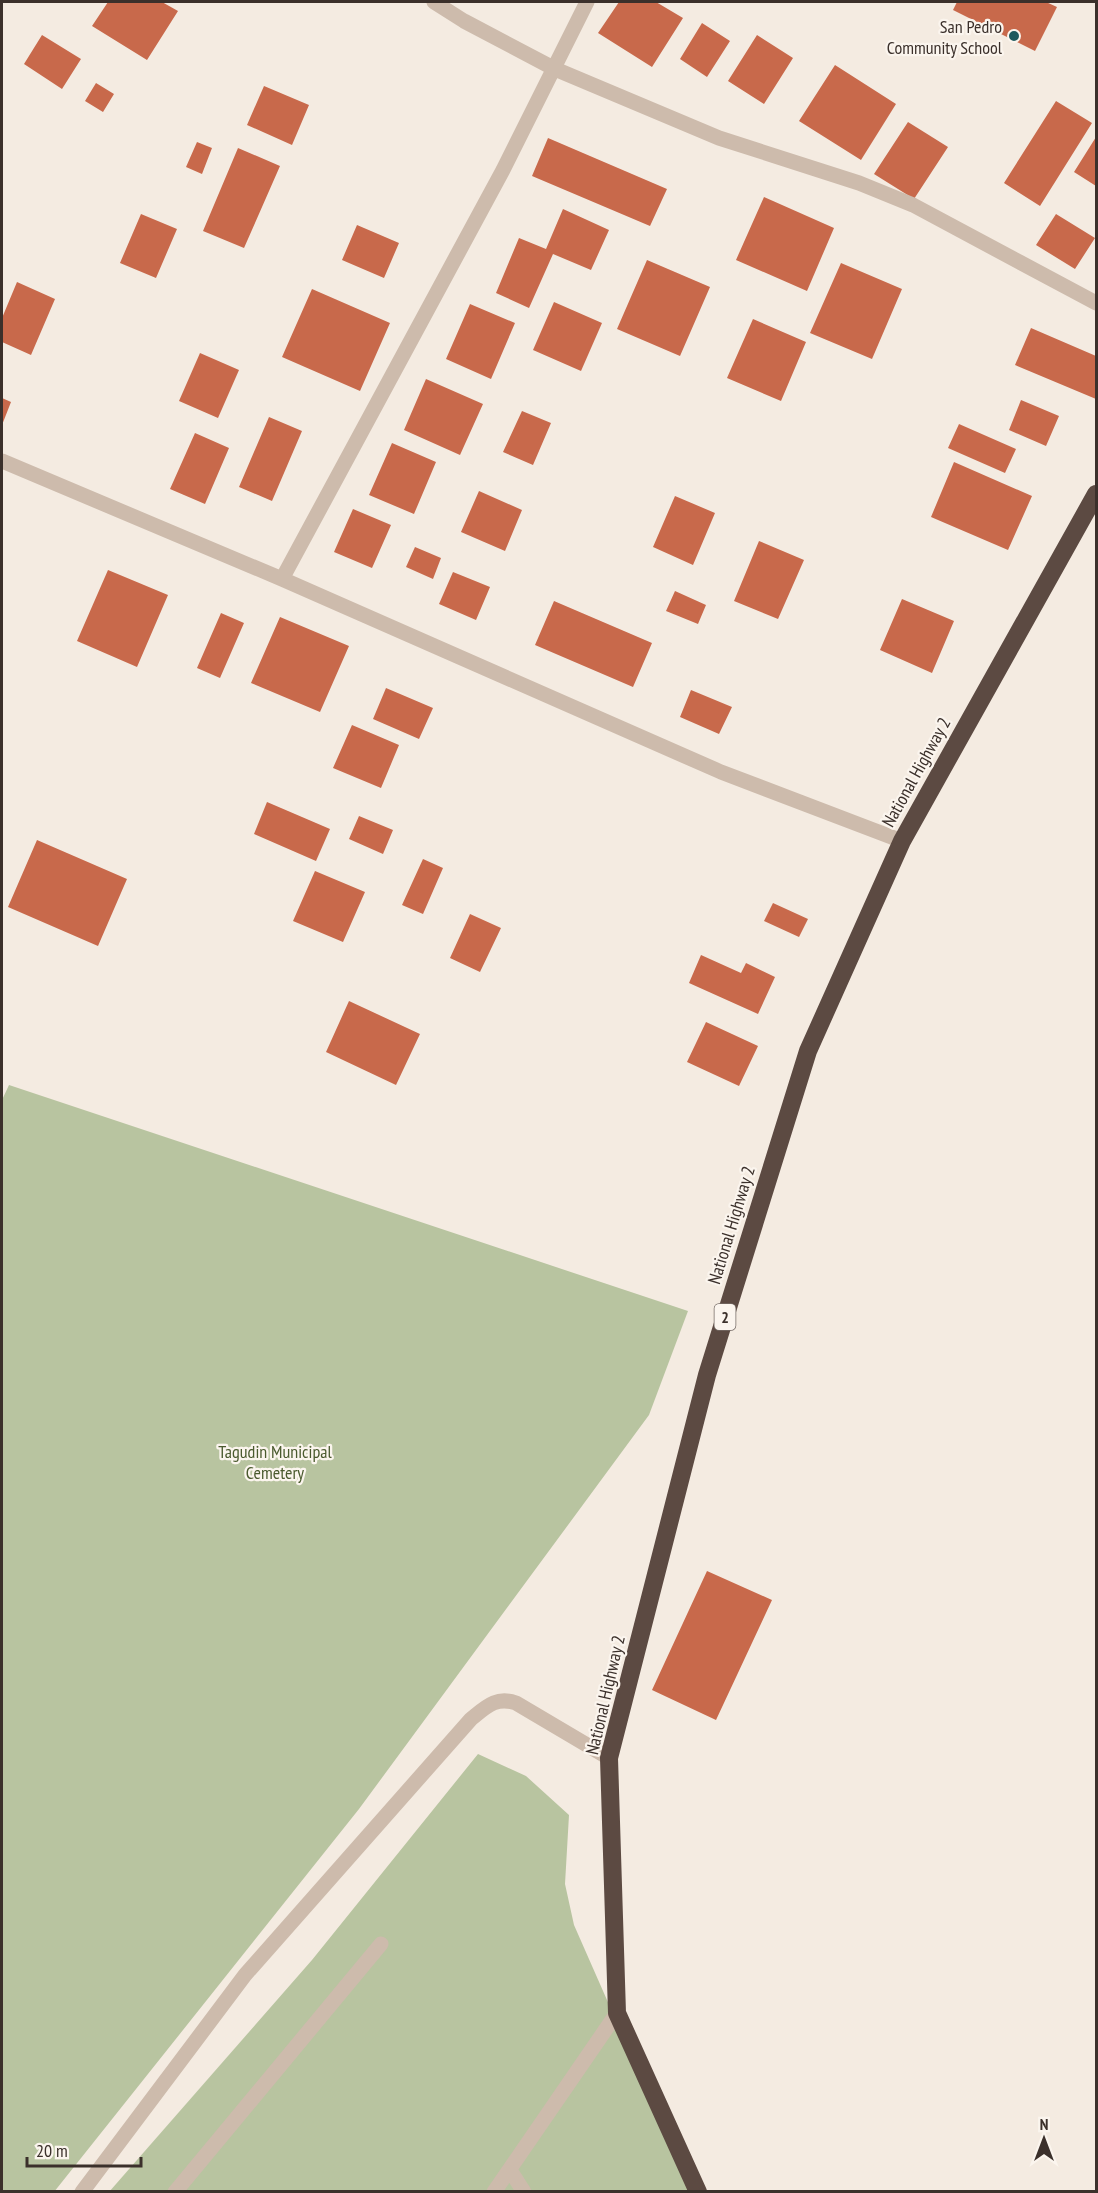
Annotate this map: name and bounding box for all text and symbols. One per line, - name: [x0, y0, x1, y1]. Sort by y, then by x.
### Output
- place label: San Pedro Community School: [887, 15, 1003, 59]
- marker: San Pedro Community School: [1007, 29, 1021, 43]
- street label: National Highway 2: [876, 713, 956, 831]
- street label: National Highway 2: [702, 1163, 760, 1287]
- road number: 2: [714, 1304, 736, 1330]
- park label: Tagudin Municipal Cemetery: [218, 1440, 332, 1484]
- street label: National Highway 2: [580, 1633, 630, 1757]
- north arrow: [1014, 2109, 1074, 2169]
- text: N: [1040, 2114, 1048, 2134]
- scale bar: [27, 2130, 141, 2168]
- text: 20 m: [36, 2139, 68, 2162]

